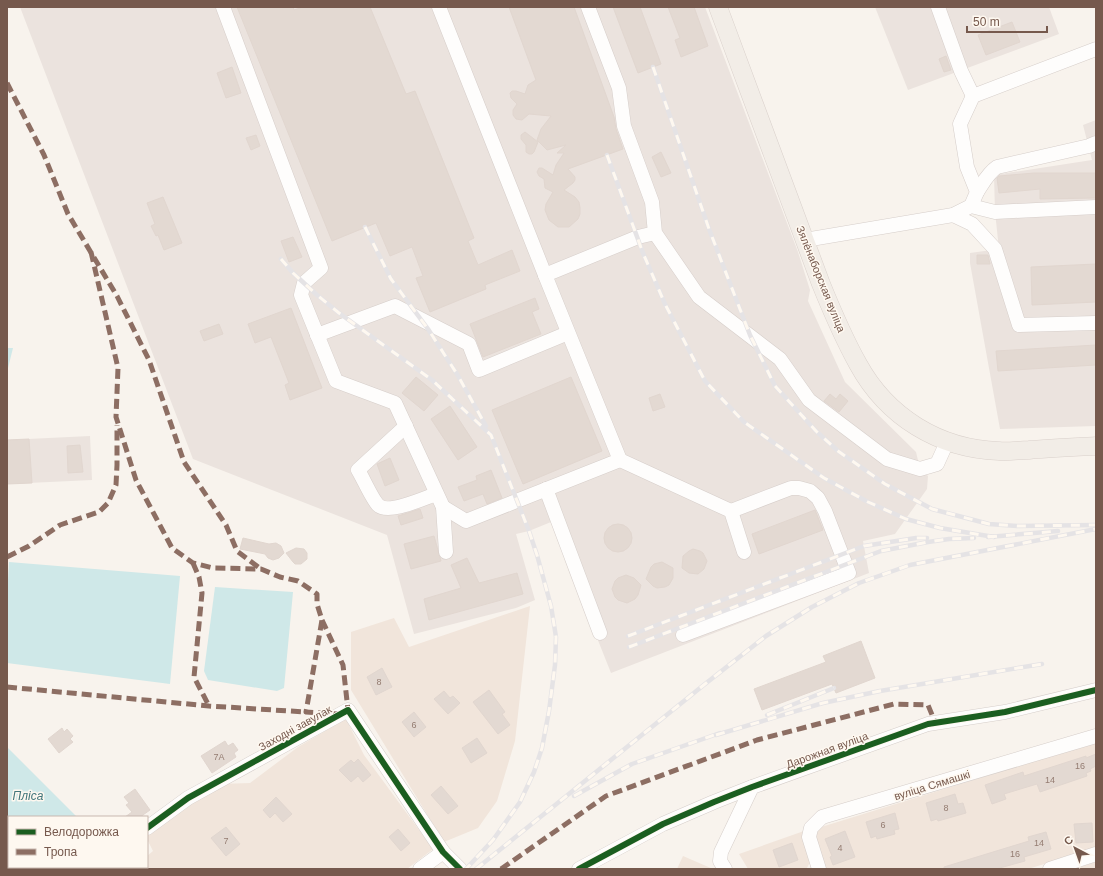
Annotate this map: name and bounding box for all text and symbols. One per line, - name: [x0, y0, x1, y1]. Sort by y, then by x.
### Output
- scale bar: [967, 8, 1047, 34]
- text: 50 m: [973, 15, 1000, 29]
- street label: Зялёнаборская вуліца: [794, 224, 848, 335]
- house number: 8: [376, 677, 382, 687]
- street label: Заходні завулак: [256, 703, 334, 753]
- house number: 6: [411, 720, 417, 730]
- street label: Дарожная вуліца: [784, 729, 870, 770]
- house number: 7А: [213, 752, 225, 762]
- house number: 16: [1075, 761, 1085, 771]
- street label: вуліца Сямашкі: [893, 768, 971, 802]
- house number: 14: [1045, 775, 1055, 785]
- water label: Пліса: [13, 789, 44, 803]
- house number: 8: [943, 803, 949, 813]
- legend: [8, 816, 148, 868]
- house number: 6: [880, 820, 886, 830]
- text: Велодорожка: [44, 825, 119, 839]
- north arrow: [1055, 828, 1095, 868]
- text: С: [1062, 833, 1075, 848]
- house number: 7: [223, 836, 229, 846]
- house number: 14: [1034, 838, 1044, 848]
- house number: 4: [837, 843, 843, 853]
- text: Тропа: [44, 845, 78, 859]
- house number: 16: [1010, 849, 1020, 859]

